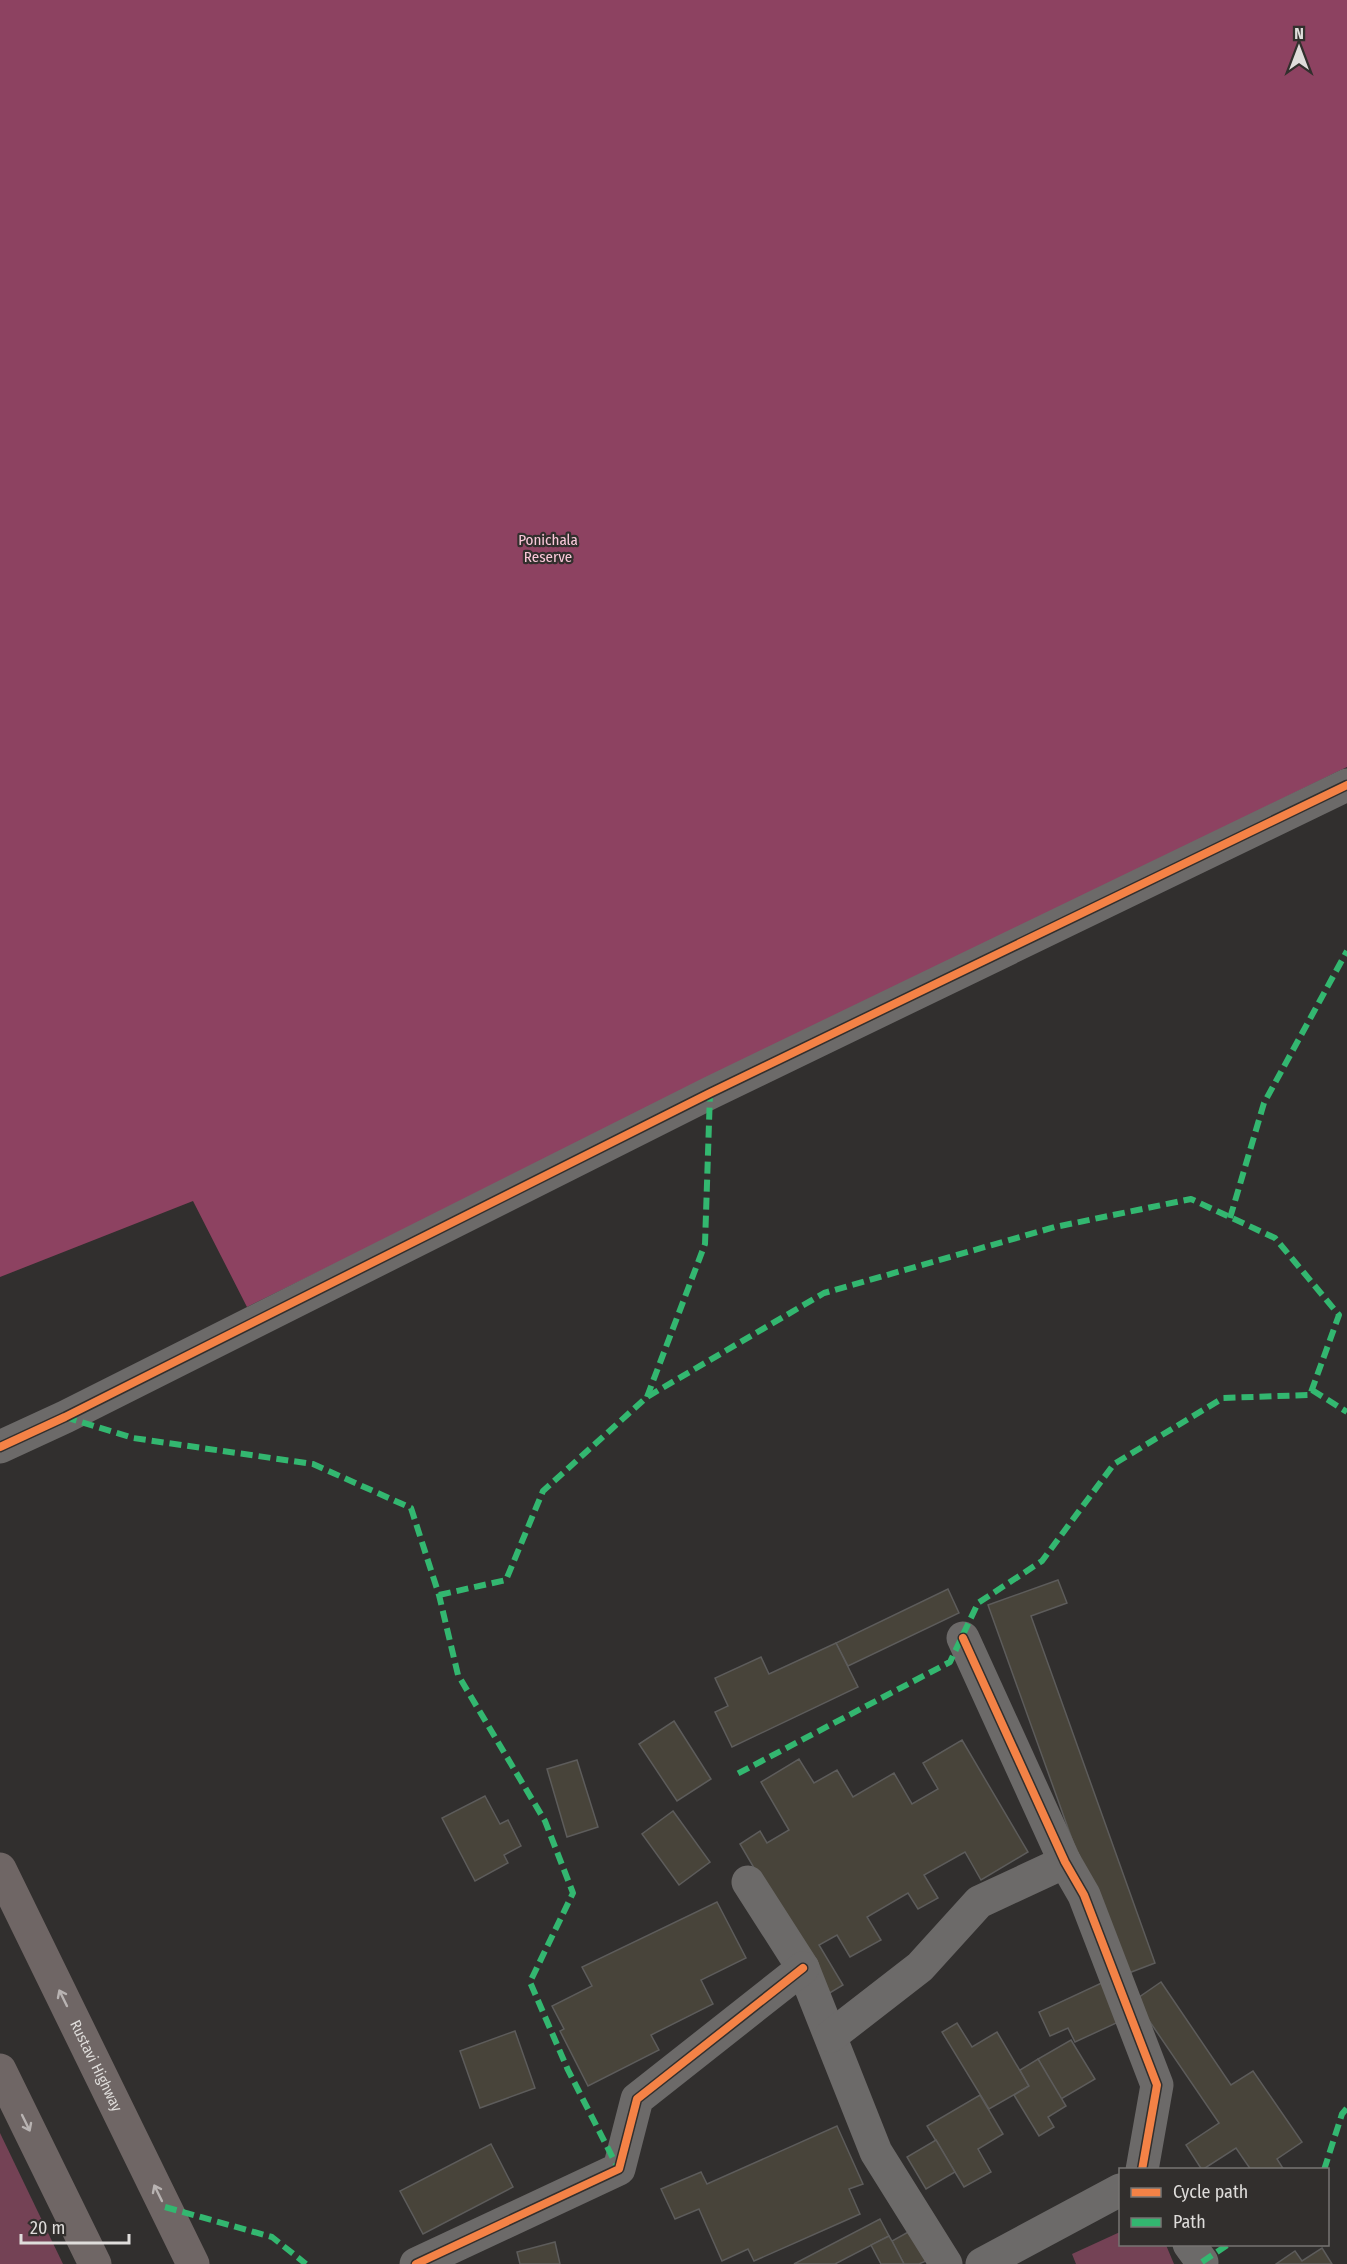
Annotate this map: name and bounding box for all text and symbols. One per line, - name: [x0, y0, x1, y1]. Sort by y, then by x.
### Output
- north arrow: [1269, 18, 1329, 78]
- text: N: [1294, 24, 1304, 43]
- park label: Ponichala Reserve: [518, 531, 578, 566]
- one-way arrow: [57, 1990, 69, 2008]
- street label: Rustavi Highway: [66, 2017, 126, 2115]
- one-way arrow: [20, 2113, 32, 2131]
- legend: [1119, 2168, 1329, 2246]
- text: Cycle path: [1173, 2181, 1248, 2203]
- one-way arrow: [151, 2184, 163, 2202]
- scale bar: [21, 2207, 129, 2245]
- text: Path: [1173, 2211, 1206, 2233]
- text: 20 m: [30, 2217, 65, 2239]

